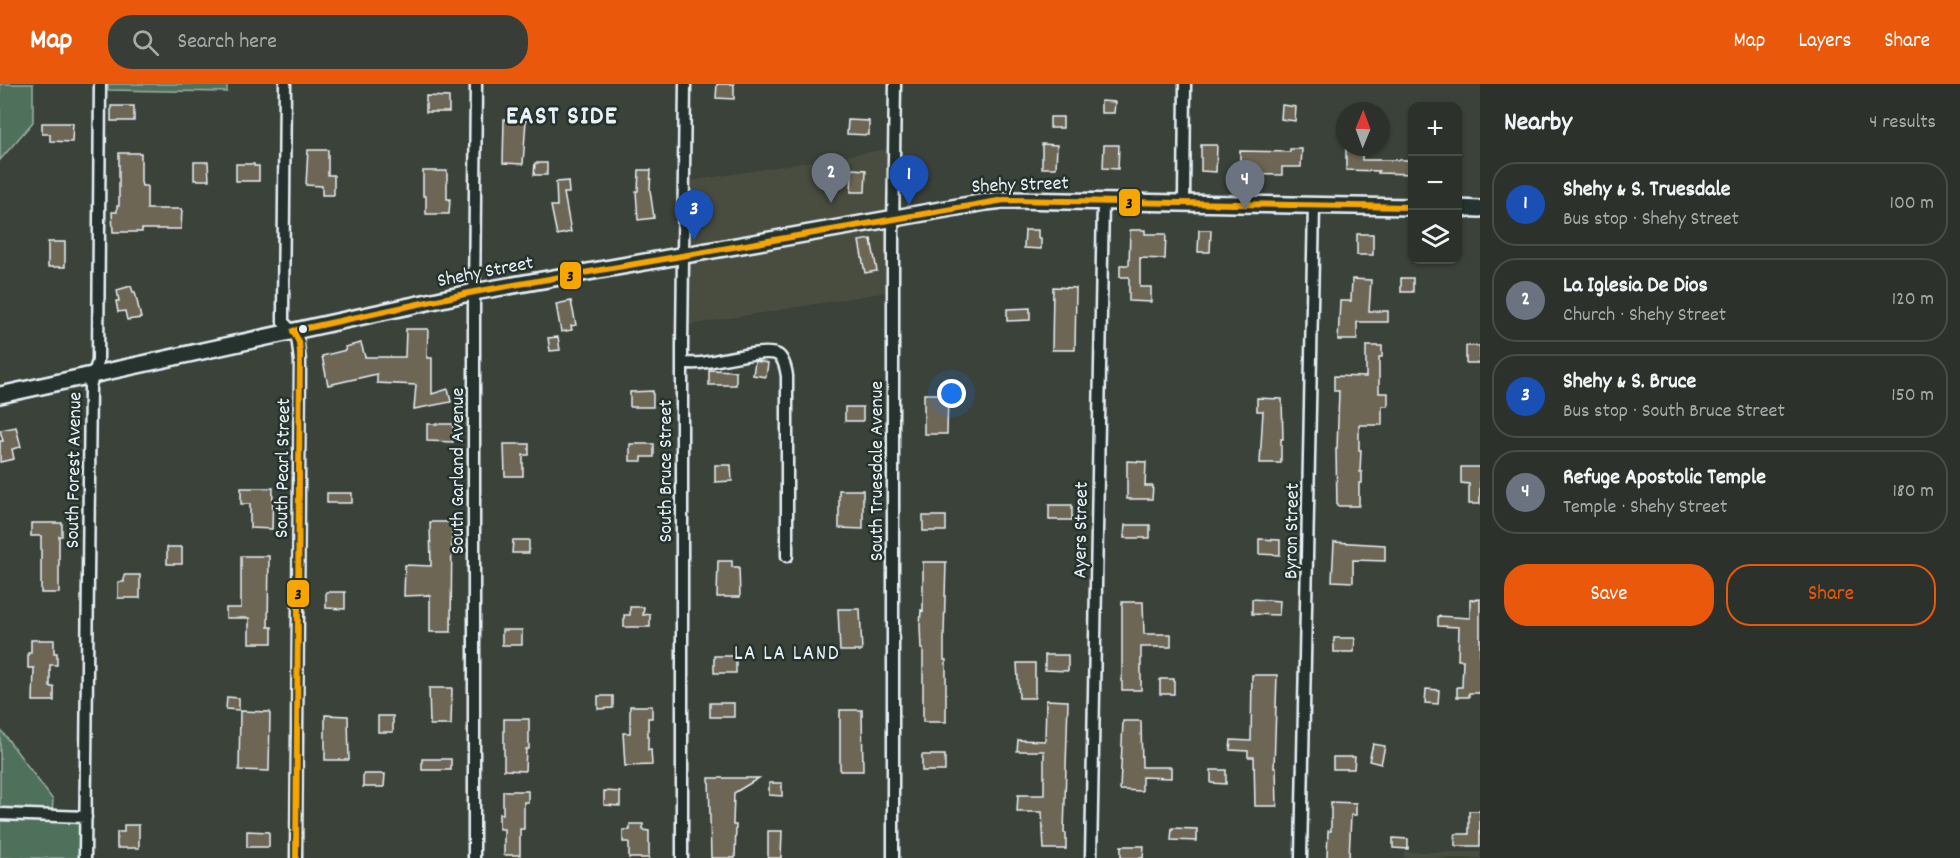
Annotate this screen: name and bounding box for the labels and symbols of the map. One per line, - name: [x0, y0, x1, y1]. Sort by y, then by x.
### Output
- district label: EAST SIDE: [506, 99, 618, 136]
- north arrow: [1336, 102, 1390, 156]
- pin: 2: [812, 154, 850, 203]
- pin: 1: [890, 156, 928, 205]
- pin: 4: [1226, 160, 1264, 210]
- street label: Shehy Street: [971, 170, 1069, 202]
- line badge: 3: [1118, 188, 1141, 217]
- pin: 3: [674, 190, 714, 240]
- text: 3: [1125, 193, 1133, 216]
- street label: Shehy Street: [435, 250, 536, 296]
- line badge: 3: [559, 261, 582, 290]
- text: 3: [566, 266, 574, 289]
- unlabelled marker: [297, 323, 309, 335]
- your location: [937, 379, 966, 408]
- street label: South Truesdale Avenue: [864, 381, 892, 561]
- street label: South Garland Avenue: [445, 388, 473, 554]
- street label: South Forest Avenue: [60, 391, 90, 549]
- street label: South Pearl Street: [269, 398, 299, 538]
- street label: South Bruce Street: [653, 400, 681, 543]
- street label: Ayers Street: [1067, 481, 1097, 579]
- street label: Byron Street: [1278, 483, 1308, 579]
- line badge: 3: [286, 579, 310, 608]
- text: 3: [294, 584, 302, 607]
- district label: LA LA LAND: [734, 640, 840, 670]

